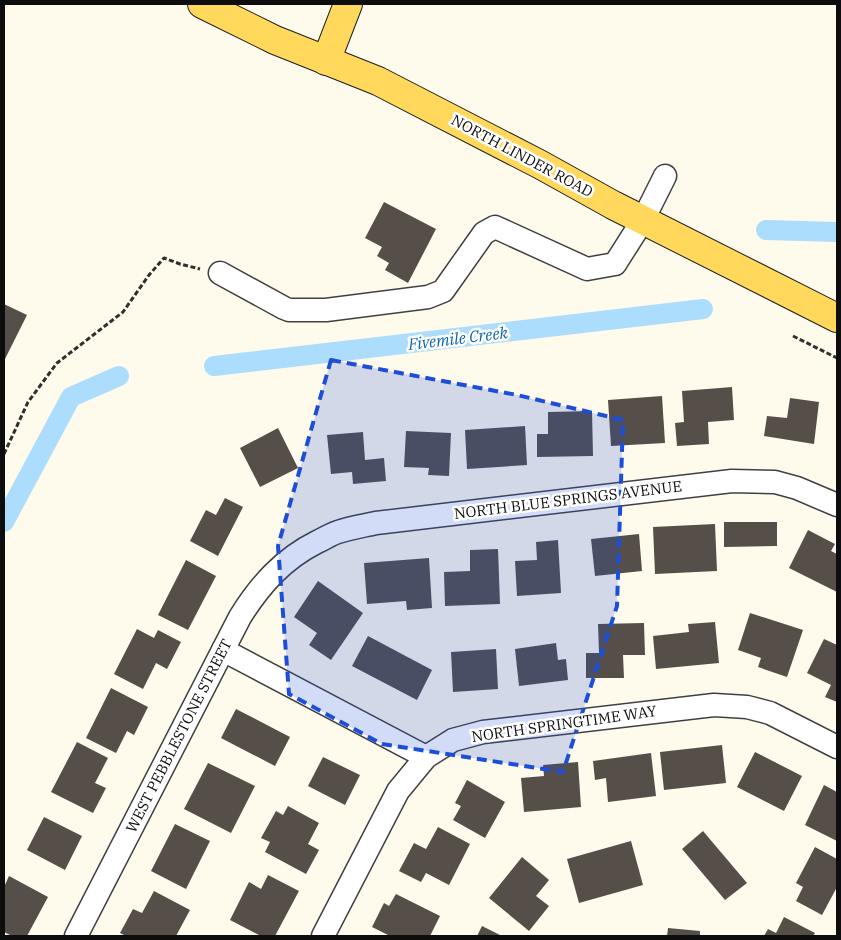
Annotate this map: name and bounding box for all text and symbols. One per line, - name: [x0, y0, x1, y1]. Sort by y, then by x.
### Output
- street label: NORTH LINDER ROAD: [448, 110, 596, 201]
- water label: Fivemile Creek: [406, 322, 509, 354]
- street label: NORTH BLUE SPRINGS AVENUE: [453, 476, 683, 523]
- street label: WEST PEBBLESTONE STREET: [121, 636, 236, 836]
- street label: NORTH SPRINGTIME WAY: [470, 701, 658, 746]

